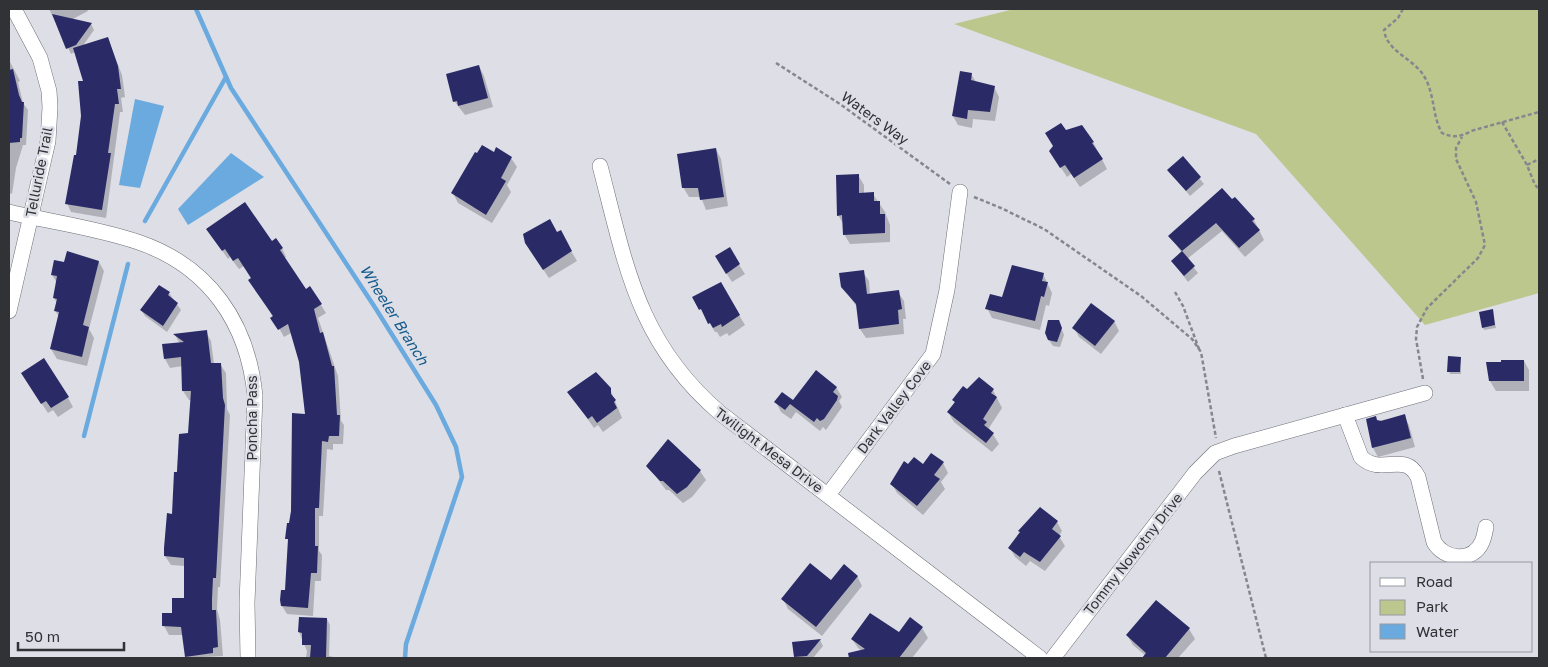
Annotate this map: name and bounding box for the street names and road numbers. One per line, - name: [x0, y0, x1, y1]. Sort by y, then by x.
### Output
- street label: Waters Way: [838, 87, 912, 148]
- street label: Telluride Trail: [21, 125, 56, 218]
- street label: Dark Valley Cove: [853, 357, 934, 457]
- street label: Poncha Pass: [243, 375, 260, 461]
- street label: Twilight Mesa Drive: [712, 404, 827, 496]
- street label: Tommy Nowotny Drive: [1080, 489, 1186, 618]

